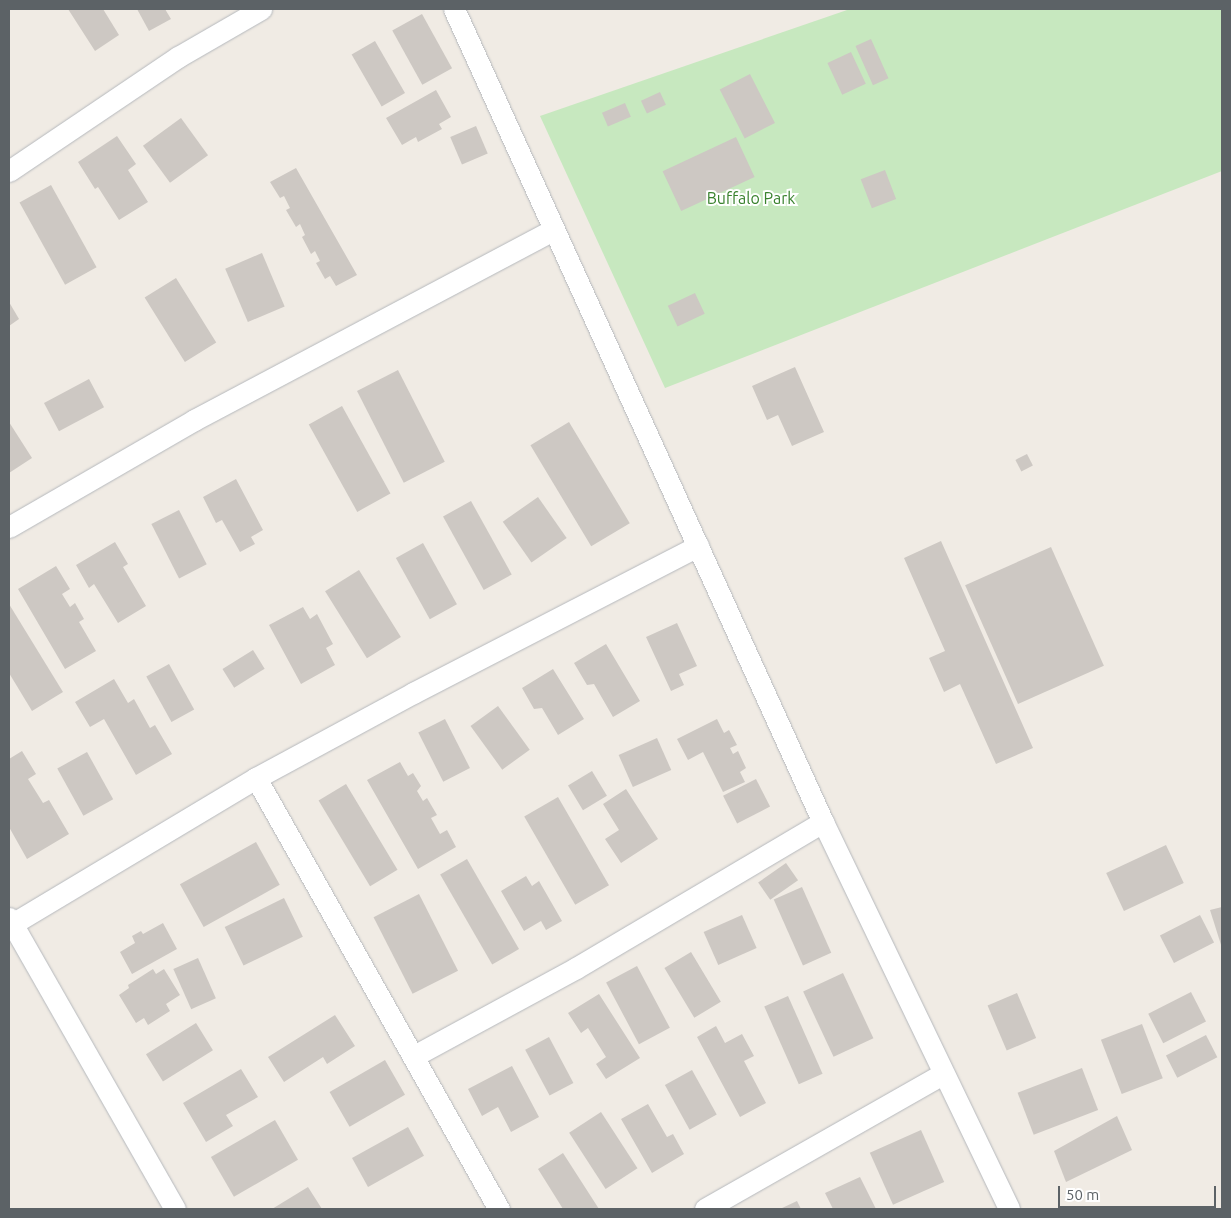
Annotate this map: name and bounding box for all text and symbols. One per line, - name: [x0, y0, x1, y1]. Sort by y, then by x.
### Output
- park label: Buffalo Park: [707, 188, 795, 208]
- scale bar: [1061, 1176, 1218, 1208]
- text: 50 m: [1066, 1186, 1099, 1203]

